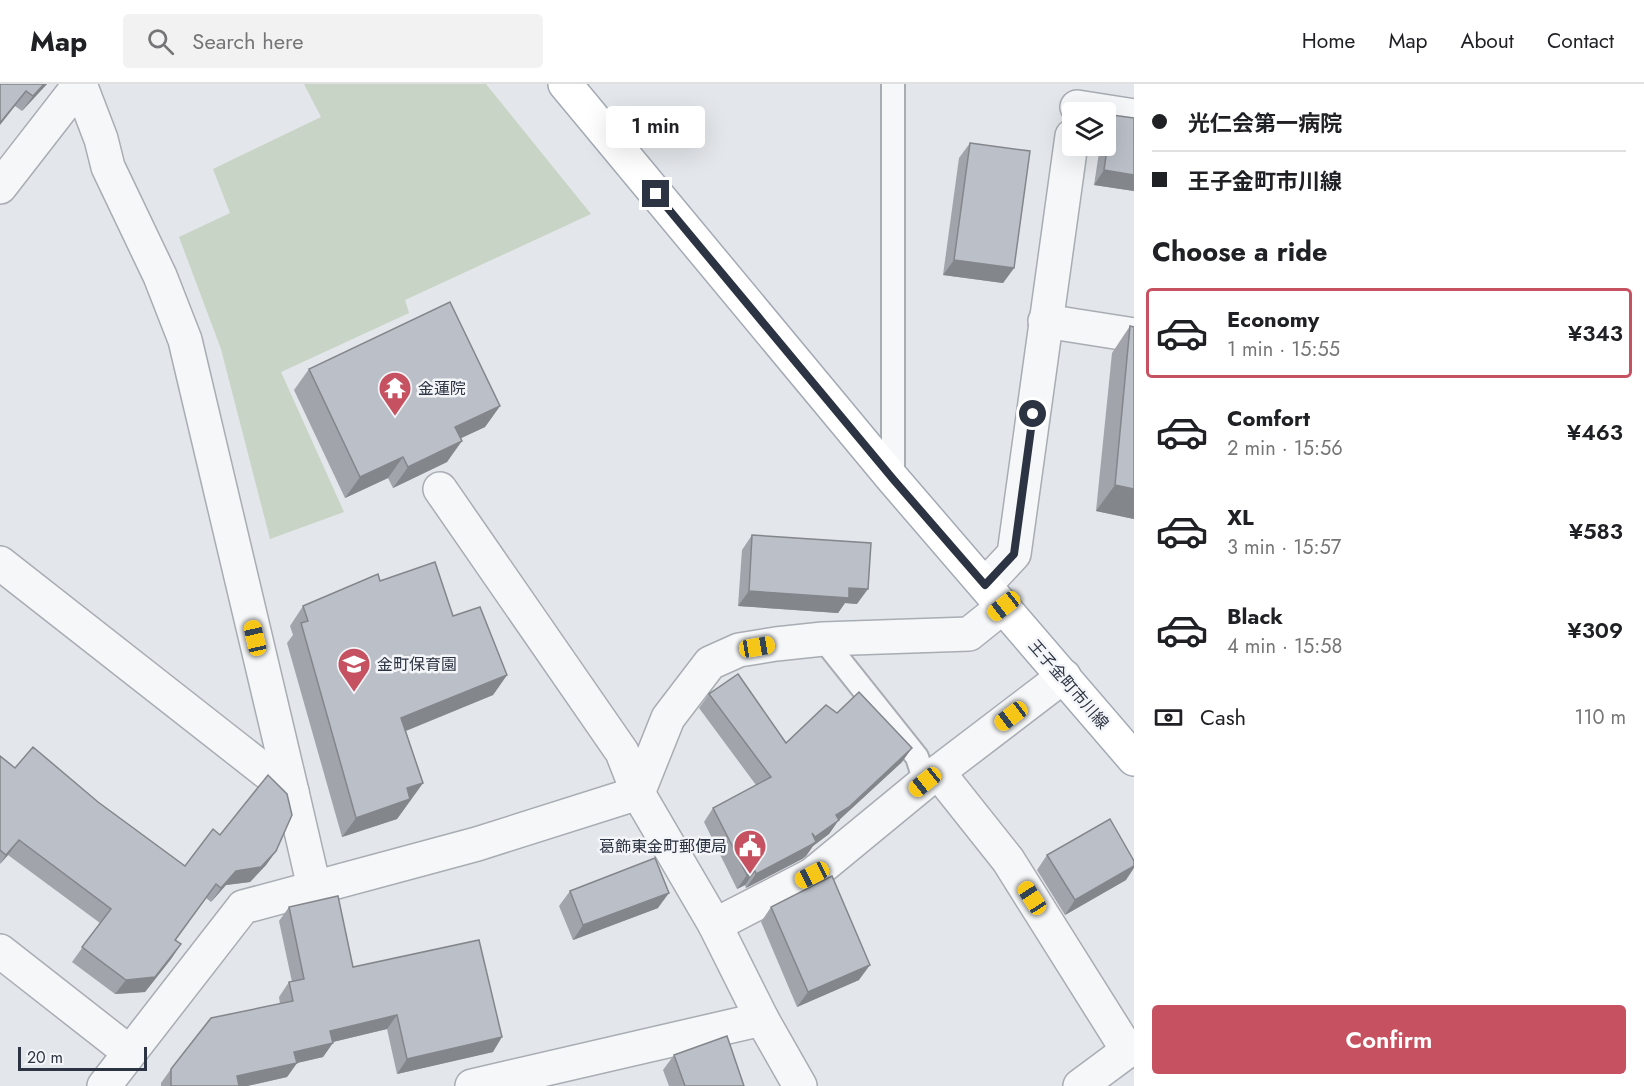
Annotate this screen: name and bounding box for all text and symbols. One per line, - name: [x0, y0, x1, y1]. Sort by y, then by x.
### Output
- search box: [123, 14, 543, 68]
- text: Map: [30, 21, 87, 62]
- icon: search: [144, 25, 177, 58]
- text: Search here: [192, 25, 304, 57]
- text: Home: [1302, 26, 1355, 56]
- text: Map: [1388, 26, 1428, 56]
- text: About: [1461, 26, 1514, 56]
- text: Contact: [1547, 26, 1614, 56]
- map controls: [1062, 102, 1116, 156]
- button: layers: [1062, 102, 1116, 156]
- callout: 1 min: [606, 107, 706, 149]
- text: 光仁会第一病院: [1188, 107, 1342, 139]
- text: 1 min: [631, 112, 680, 141]
- text: 王子金町市川線: [1188, 165, 1342, 197]
- route end: [642, 180, 669, 207]
- text: Choose a ride: [1152, 232, 1327, 271]
- text: Economy: [1227, 303, 1319, 335]
- icon: car: [1155, 306, 1209, 360]
- text: ¥343: [1568, 317, 1623, 349]
- text: 1 min · 15:55: [1227, 335, 1340, 364]
- temple icon: 金蓮院: [377, 370, 413, 417]
- place label: 金蓮院: [418, 377, 466, 400]
- route start: [1019, 400, 1046, 427]
- text: Comfort: [1227, 402, 1310, 434]
- icon: car: [1155, 405, 1209, 459]
- text: ¥463: [1567, 416, 1623, 448]
- text: 2 min · 15:56: [1227, 434, 1343, 463]
- text: XL: [1227, 501, 1254, 533]
- icon: car: [1155, 504, 1209, 558]
- text: ¥583: [1569, 515, 1623, 547]
- text: 3 min · 15:57: [1227, 533, 1341, 562]
- car: [984, 588, 1024, 624]
- text: Black: [1227, 600, 1283, 632]
- icon: car: [1155, 603, 1209, 657]
- text: ¥309: [1568, 614, 1623, 646]
- car: [242, 618, 268, 658]
- text: 4 min · 15:58: [1227, 632, 1342, 661]
- car: [738, 635, 776, 659]
- street label: 王子金町市川線: [1023, 635, 1114, 734]
- school or university icon: 金町保育園: [336, 646, 372, 693]
- place label: 金町保育園: [377, 653, 457, 676]
- car: [991, 698, 1031, 734]
- icon: cash: [1152, 701, 1185, 734]
- text: Cash: [1200, 701, 1246, 733]
- text: 110 m: [1574, 703, 1626, 732]
- car: [905, 764, 945, 800]
- public building icon: 葛飾東金町郵便局: [732, 828, 768, 875]
- place label: 葛飾東金町郵便局: [599, 835, 727, 858]
- car: [792, 859, 832, 891]
- car: [1015, 878, 1049, 918]
- button: Confirm: [1152, 1005, 1626, 1074]
- scale bar: [18, 1044, 147, 1072]
- text: 20 m: [27, 1046, 63, 1069]

